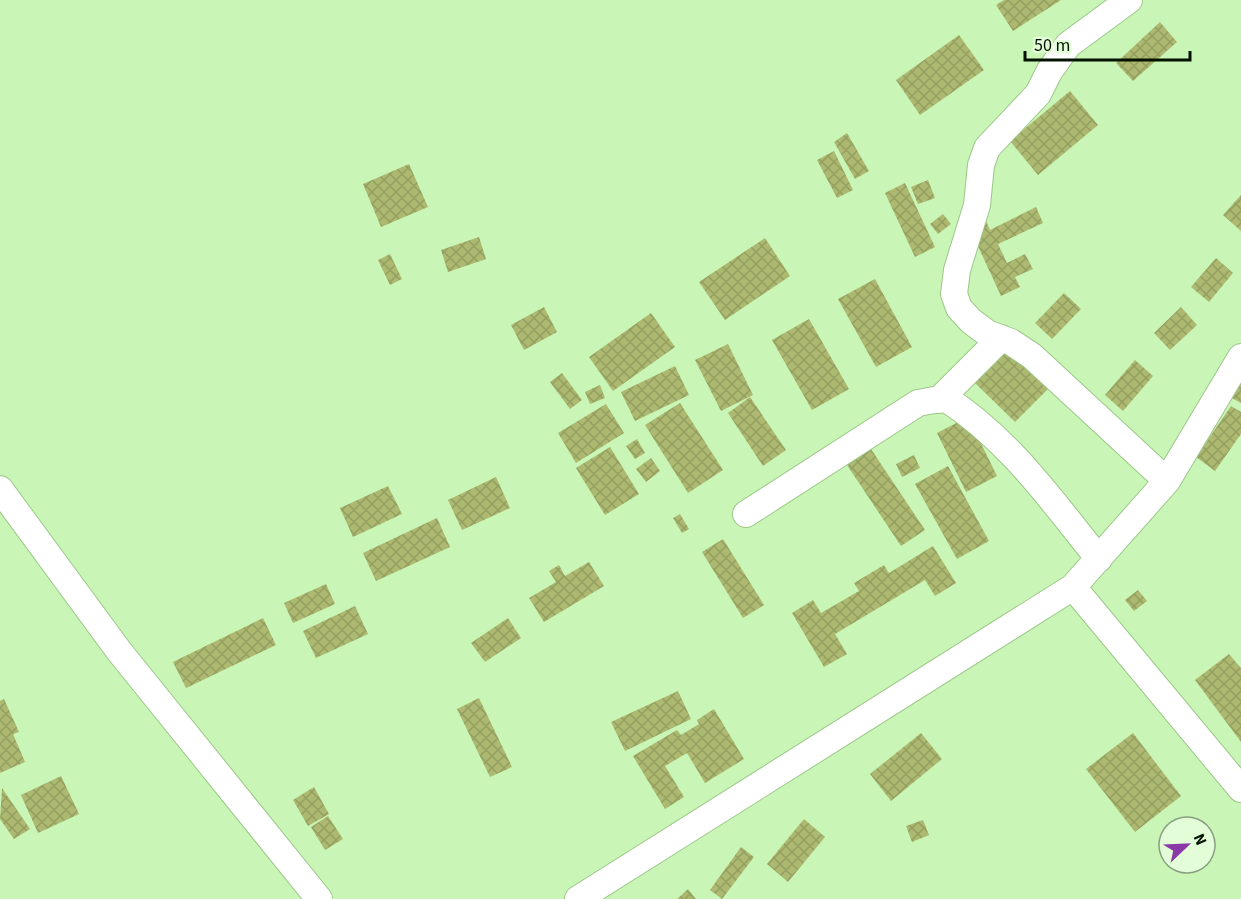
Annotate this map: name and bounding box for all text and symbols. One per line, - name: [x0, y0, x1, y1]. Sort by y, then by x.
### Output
- scale bar: [1025, 24, 1190, 62]
- text: 50 m: [1034, 33, 1070, 58]
- north arrow: [1157, 815, 1217, 875]
- text: N: [1188, 830, 1212, 849]

